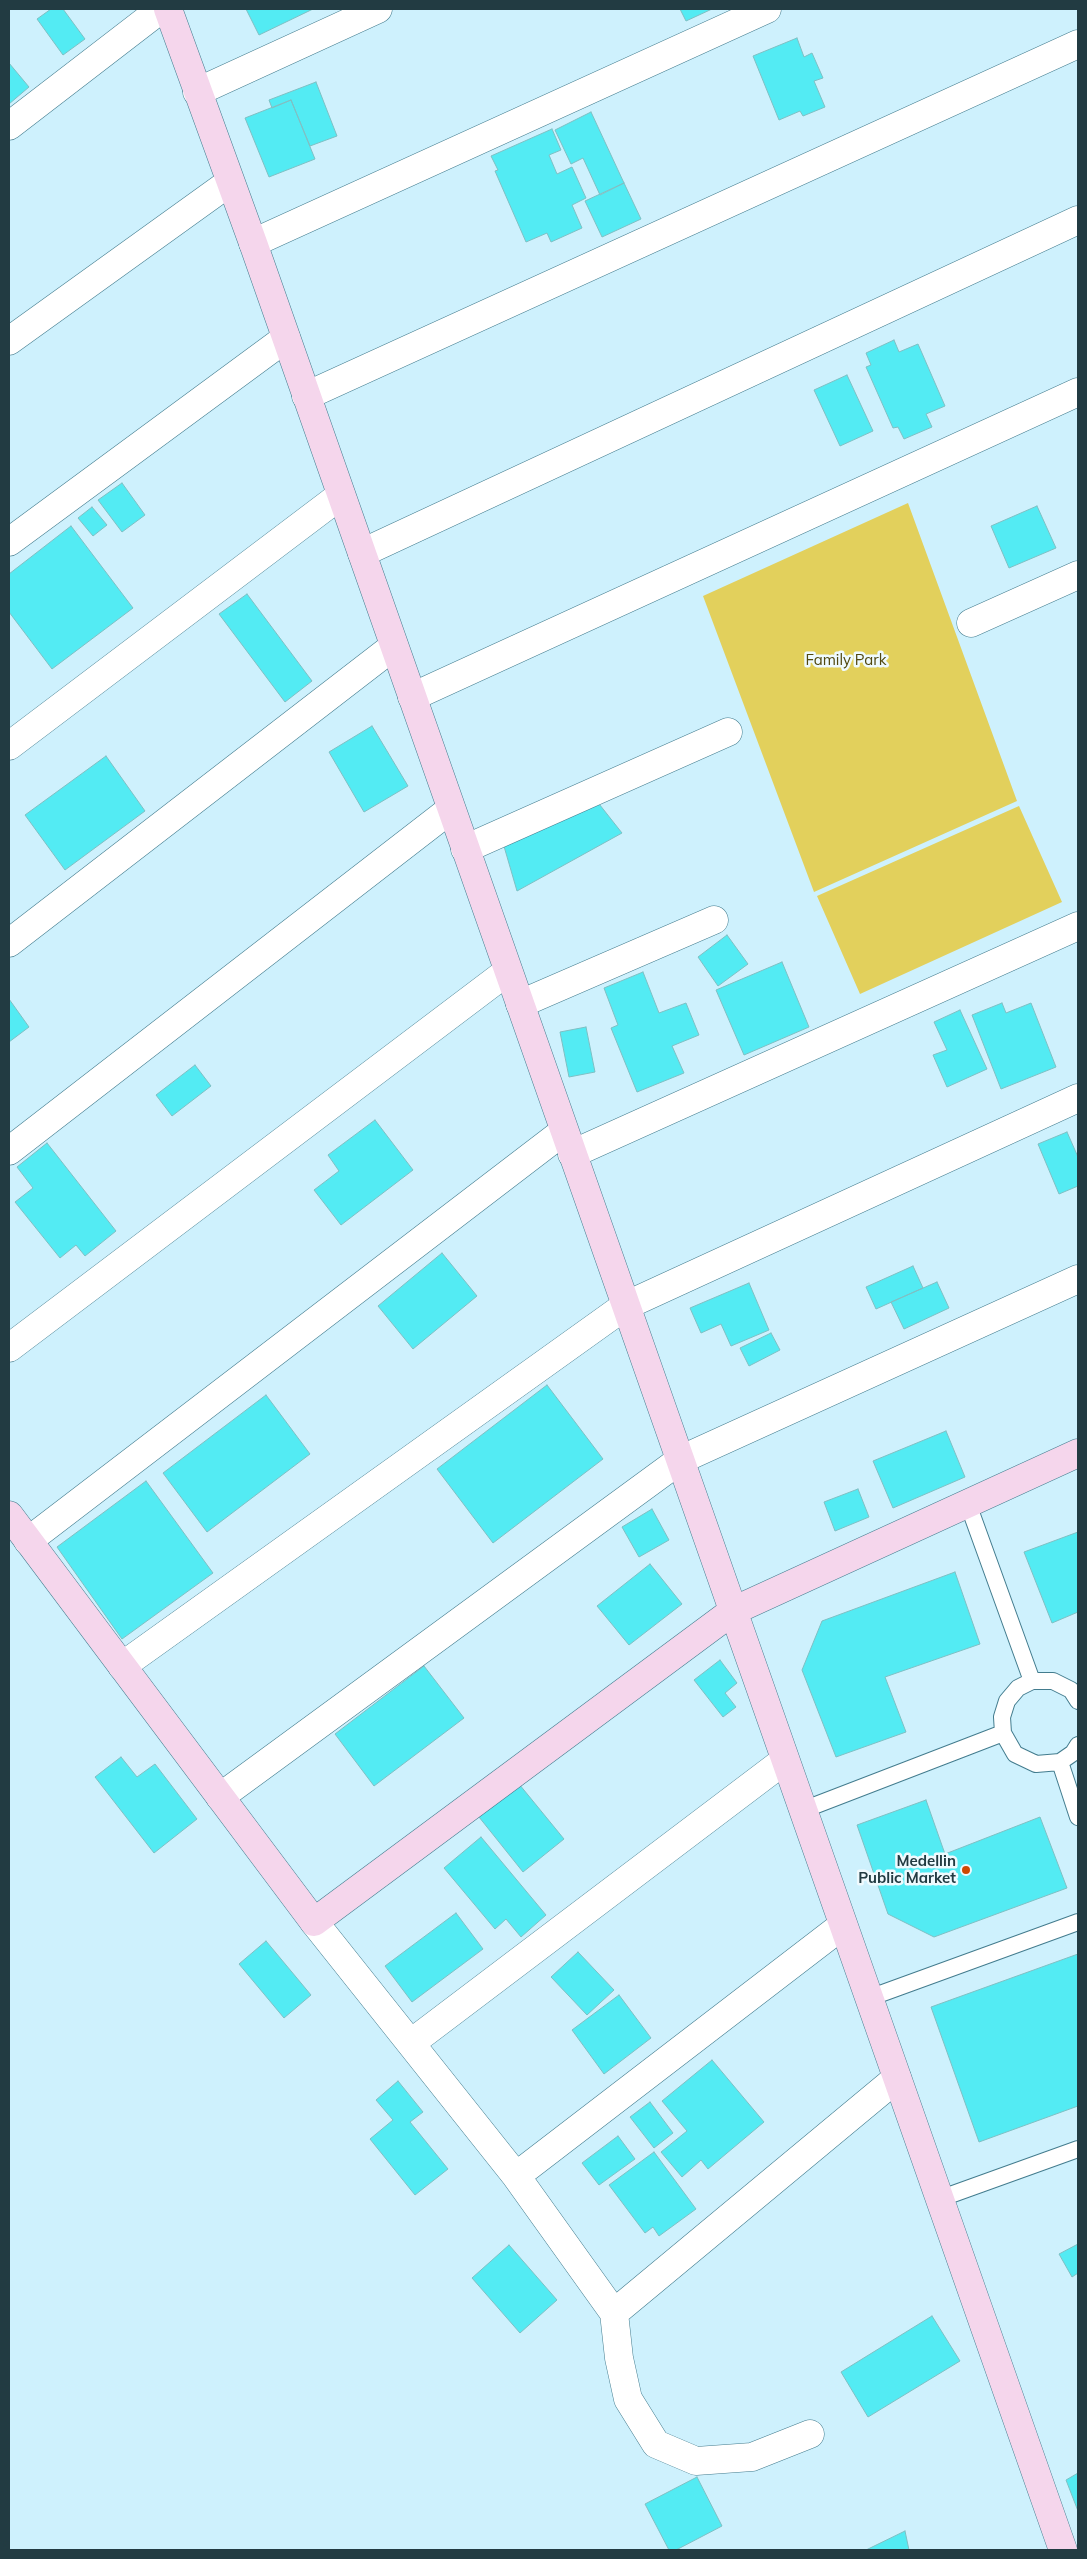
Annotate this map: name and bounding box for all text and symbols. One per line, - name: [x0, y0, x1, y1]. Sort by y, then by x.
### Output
- park label: Family Park: [806, 651, 886, 669]
- place label: Medellin Public Market: [858, 1852, 956, 1887]
- marker: Medellin Public Market: [960, 1864, 972, 1876]

